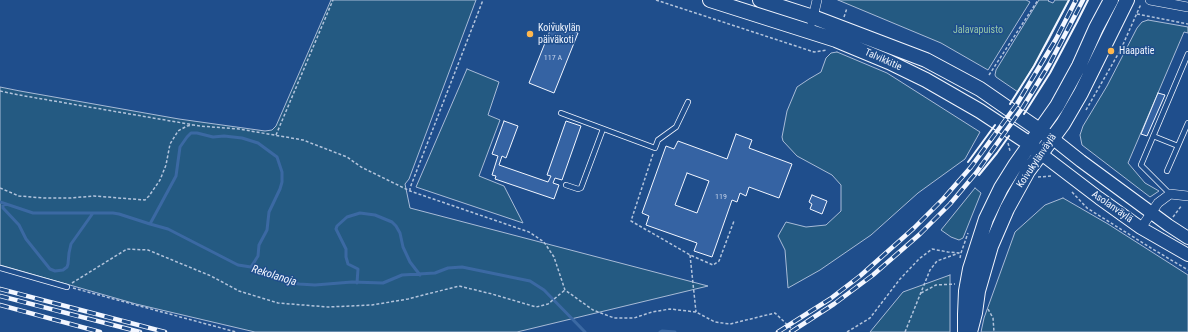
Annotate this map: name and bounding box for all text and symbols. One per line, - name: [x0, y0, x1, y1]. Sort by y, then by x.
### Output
- place label: Koivukylän päiväkoti: [538, 22, 580, 46]
- park label: Jalavapuisto: [953, 24, 1003, 36]
- marker: Koivukylän päiväkoti: [525, 29, 535, 39]
- place label: Haapatie: [1119, 45, 1154, 57]
- street label: Talvikkitie: [862, 46, 904, 74]
- marker: Haapatie: [1106, 46, 1116, 56]
- house number: 117 A: [544, 53, 562, 63]
- street label: Koivukylänväylä: [1015, 132, 1059, 190]
- street label: Asolanväylä: [1089, 188, 1135, 226]
- house number: 119: [715, 192, 727, 202]
- water label: Rekolanoja: [250, 263, 298, 289]

